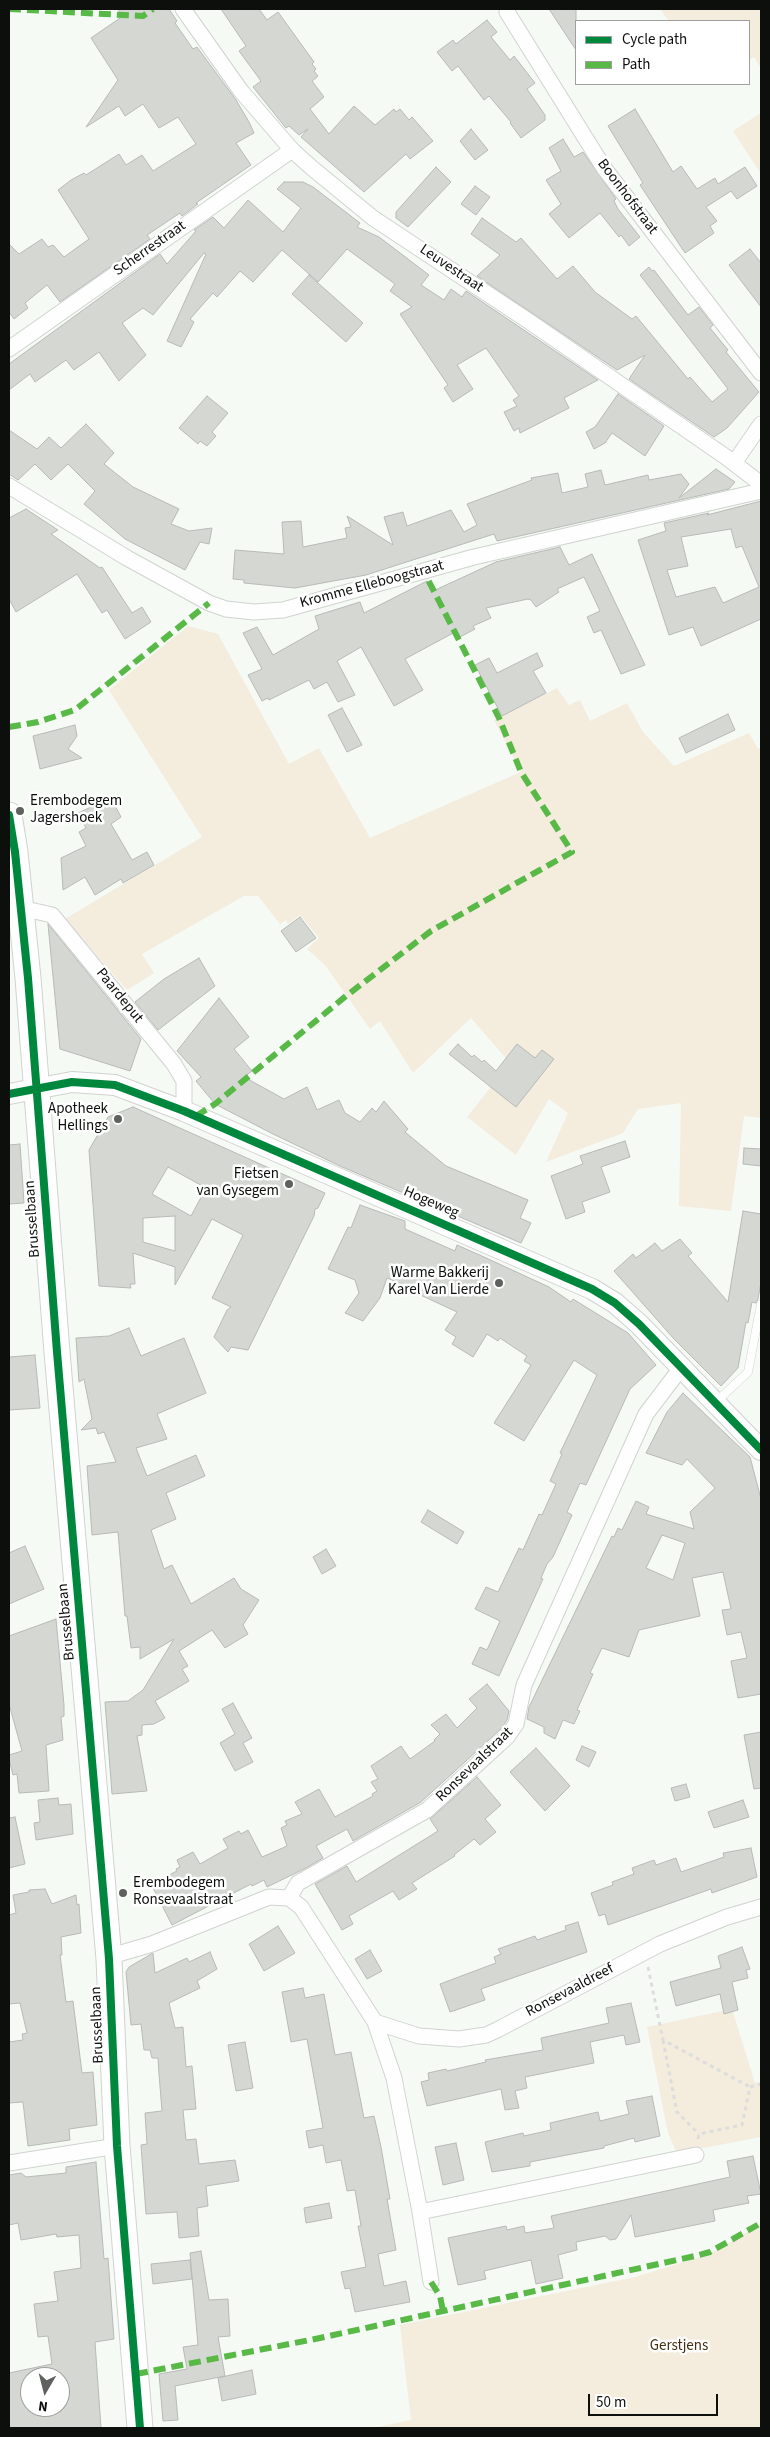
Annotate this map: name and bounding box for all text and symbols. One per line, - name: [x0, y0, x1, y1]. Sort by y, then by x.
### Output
- legend: [575, 20, 750, 85]
- text: Cycle path: [622, 29, 687, 50]
- text: Path: [622, 54, 650, 75]
- street label: Boonhofstraat: [593, 156, 661, 238]
- street label: Scherrestraat: [110, 218, 190, 280]
- street label: Leuvestraat: [416, 241, 486, 297]
- street label: Kromme Elleboogstraat: [298, 557, 446, 613]
- place label: Erembodegem Jagershoek: [30, 793, 122, 828]
- marker: Erembodegem Jagershoek: [14, 805, 26, 817]
- street label: Paardeput: [91, 965, 147, 1027]
- place label: Apotheek Hellings: [48, 1101, 108, 1136]
- marker: Apotheek Hellings: [112, 1113, 124, 1125]
- place label: Fietsen van Gysegem: [196, 1166, 279, 1201]
- marker: Fietsen van Gysegem: [283, 1178, 295, 1190]
- street label: Brusselbaan: [21, 1180, 45, 1258]
- street label: Hogeweg: [401, 1183, 461, 1223]
- place label: Warme Bakkerij Karel Van Lierde: [388, 1265, 489, 1300]
- marker: Warme Bakkerij Karel Van Lierde: [493, 1277, 505, 1289]
- street label: Brusselbaan: [55, 1583, 79, 1661]
- street label: Ronsevaalstraat: [433, 1724, 517, 1806]
- place label: Erembodegem Ronsevaalstraat: [133, 1875, 233, 1910]
- marker: Erembodegem Ronsevaalstraat: [117, 1887, 129, 1899]
- street label: Ronsevaaldreef: [523, 1960, 617, 2022]
- street label: Brusselbaan: [88, 1986, 108, 2064]
- park label: Gerstjens: [650, 2338, 708, 2356]
- north arrow: [20, 2367, 70, 2417]
- scale bar: [590, 2384, 720, 2416]
- text: 50 m: [596, 2392, 626, 2413]
- text: N: [37, 2395, 49, 2416]

